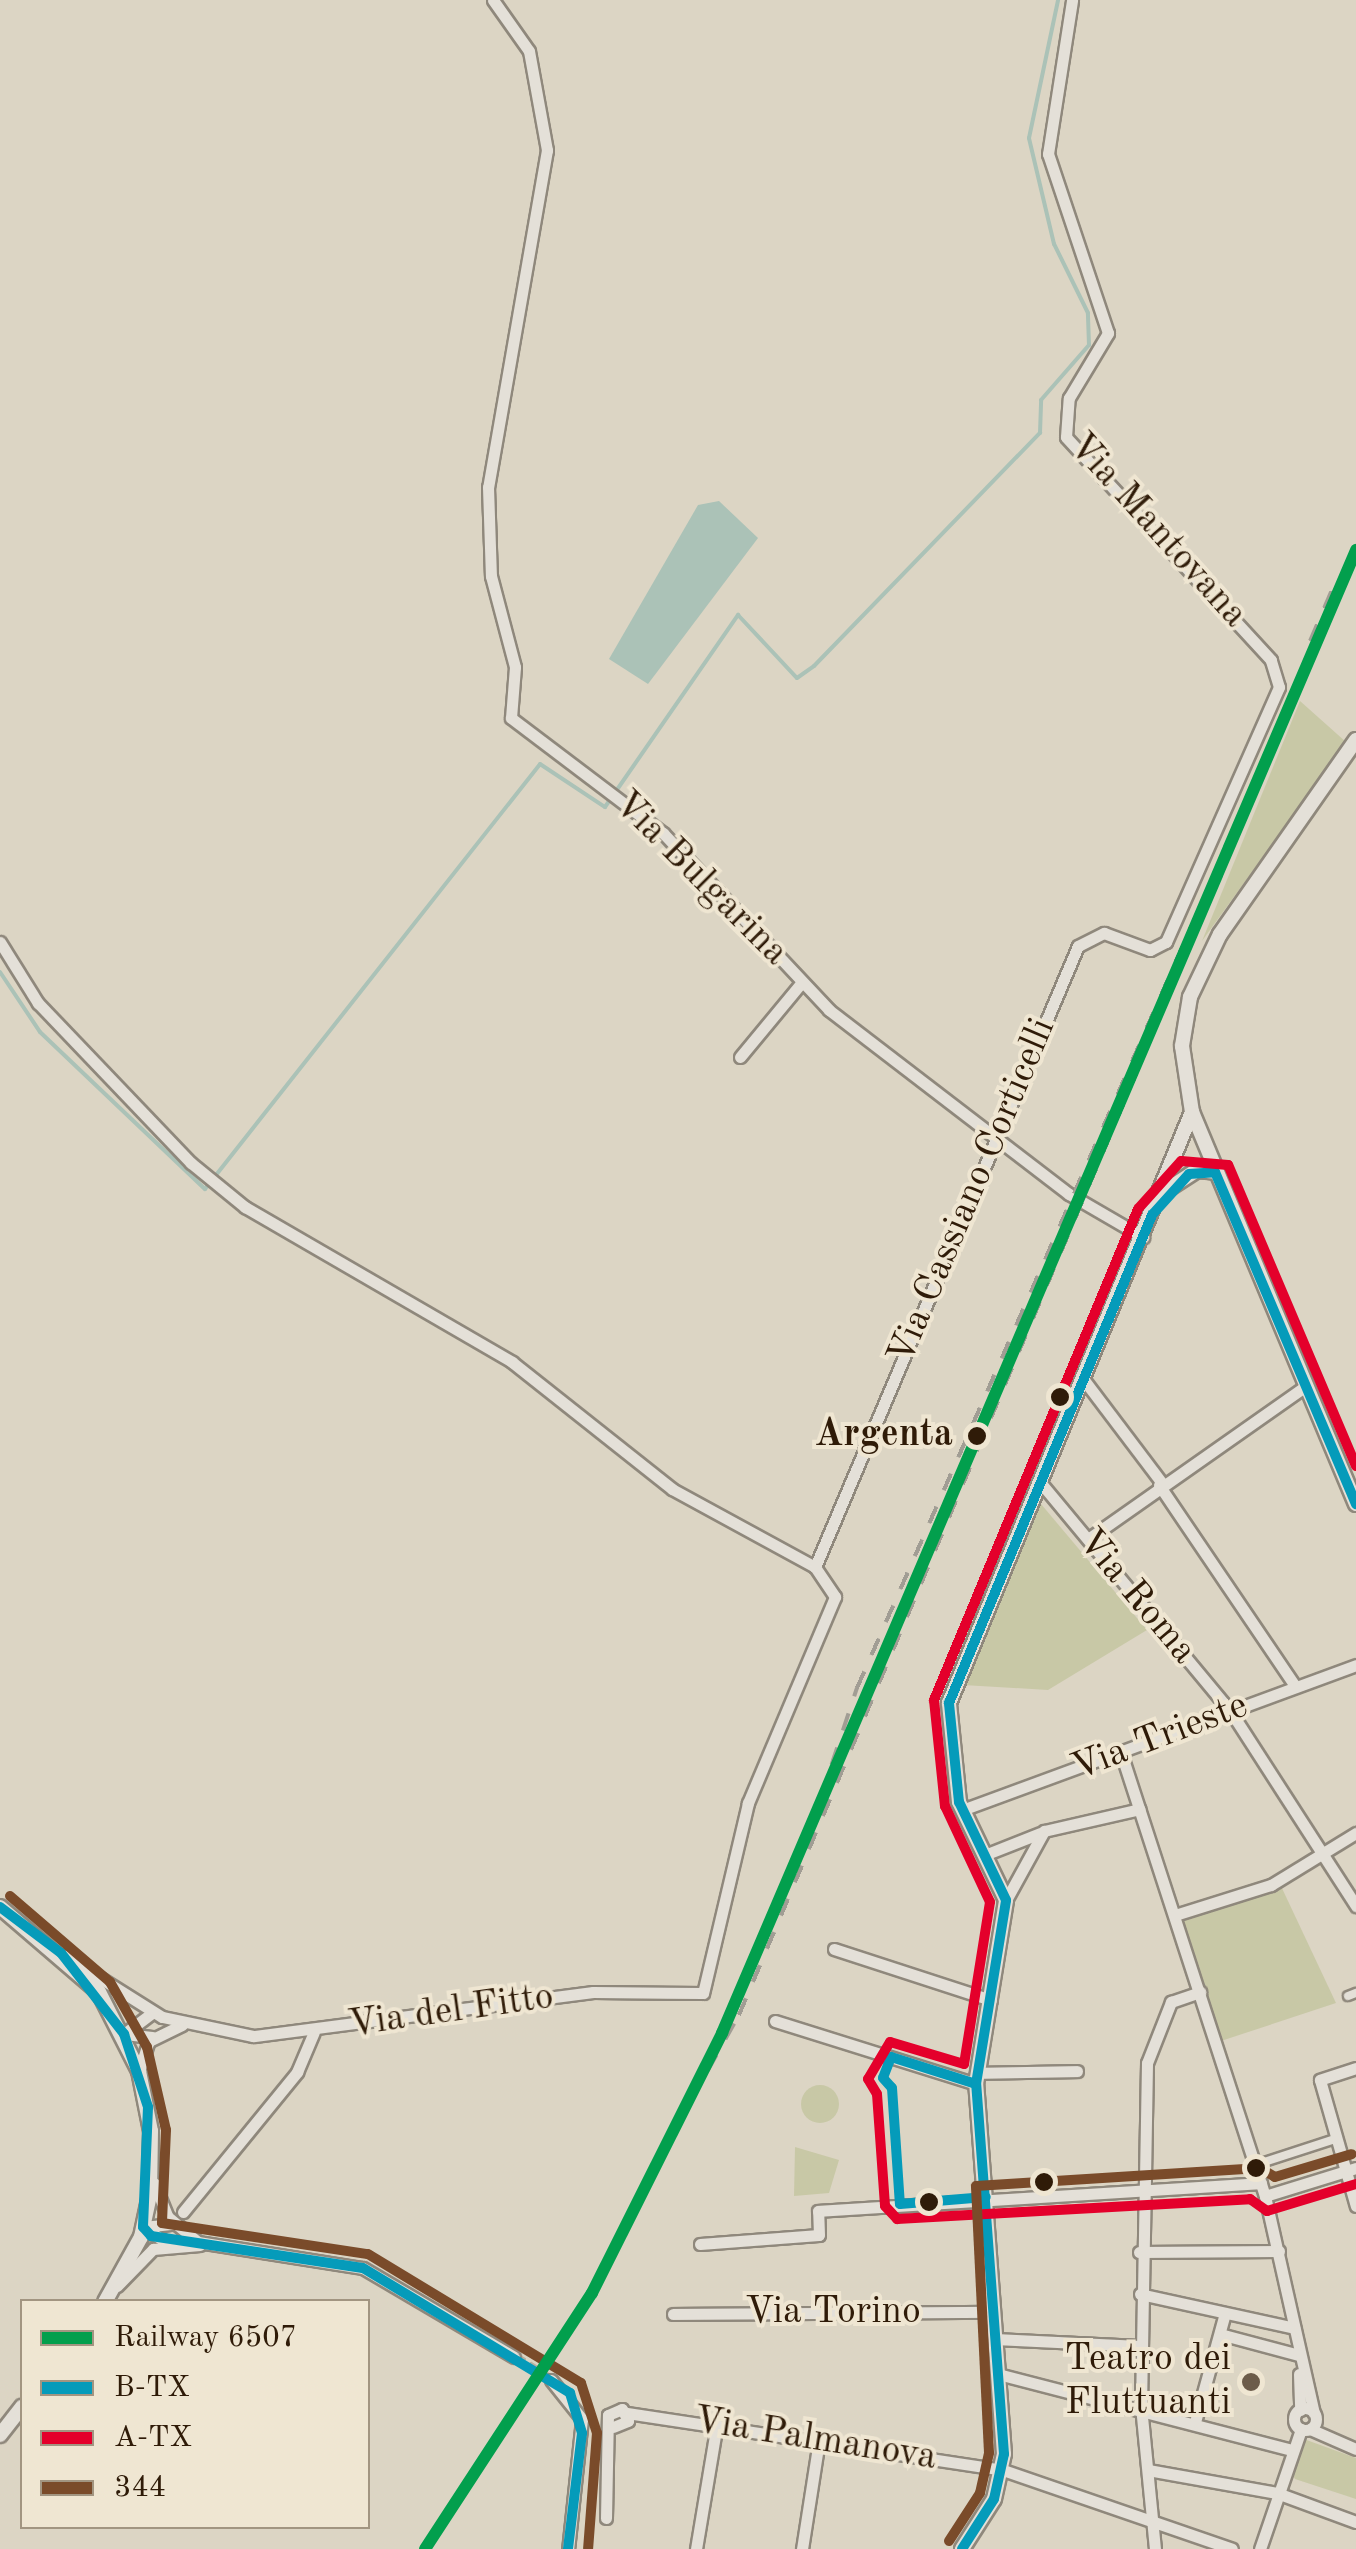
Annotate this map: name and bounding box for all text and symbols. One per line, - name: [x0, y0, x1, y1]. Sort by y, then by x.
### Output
- street label: Via Mantovana: [1058, 424, 1256, 638]
- street label: Via Bulgarina: [603, 782, 797, 976]
- street label: Via Cassiano Corticelli: [879, 1012, 1067, 1372]
- unlabelled marker: [1050, 1387, 1070, 1407]
- place label: Argenta: [815, 1413, 953, 1459]
- marker: Argenta: [962, 1421, 992, 1451]
- street label: Via Roma: [1066, 1520, 1206, 1674]
- street label: Via Trieste: [1065, 1684, 1255, 1792]
- street label: Via del Fitto: [345, 1975, 557, 2049]
- unlabelled marker: [1246, 2158, 1266, 2178]
- unlabelled marker: [1034, 2172, 1054, 2192]
- unlabelled marker: [919, 2192, 939, 2212]
- street label: Via Torino: [745, 2290, 921, 2336]
- legend: [20, 2299, 370, 2529]
- text: Railway 6507: [114, 2323, 297, 2353]
- place label: Teatro dei Fluttuanti: [1064, 2337, 1231, 2426]
- marker: Teatro dei Fluttuanti: [1240, 2371, 1262, 2393]
- text: B-TX: [114, 2373, 190, 2403]
- street label: Via Palmanova: [690, 2398, 940, 2482]
- text: A-TX: [114, 2423, 192, 2453]
- text: 344: [114, 2473, 166, 2503]

